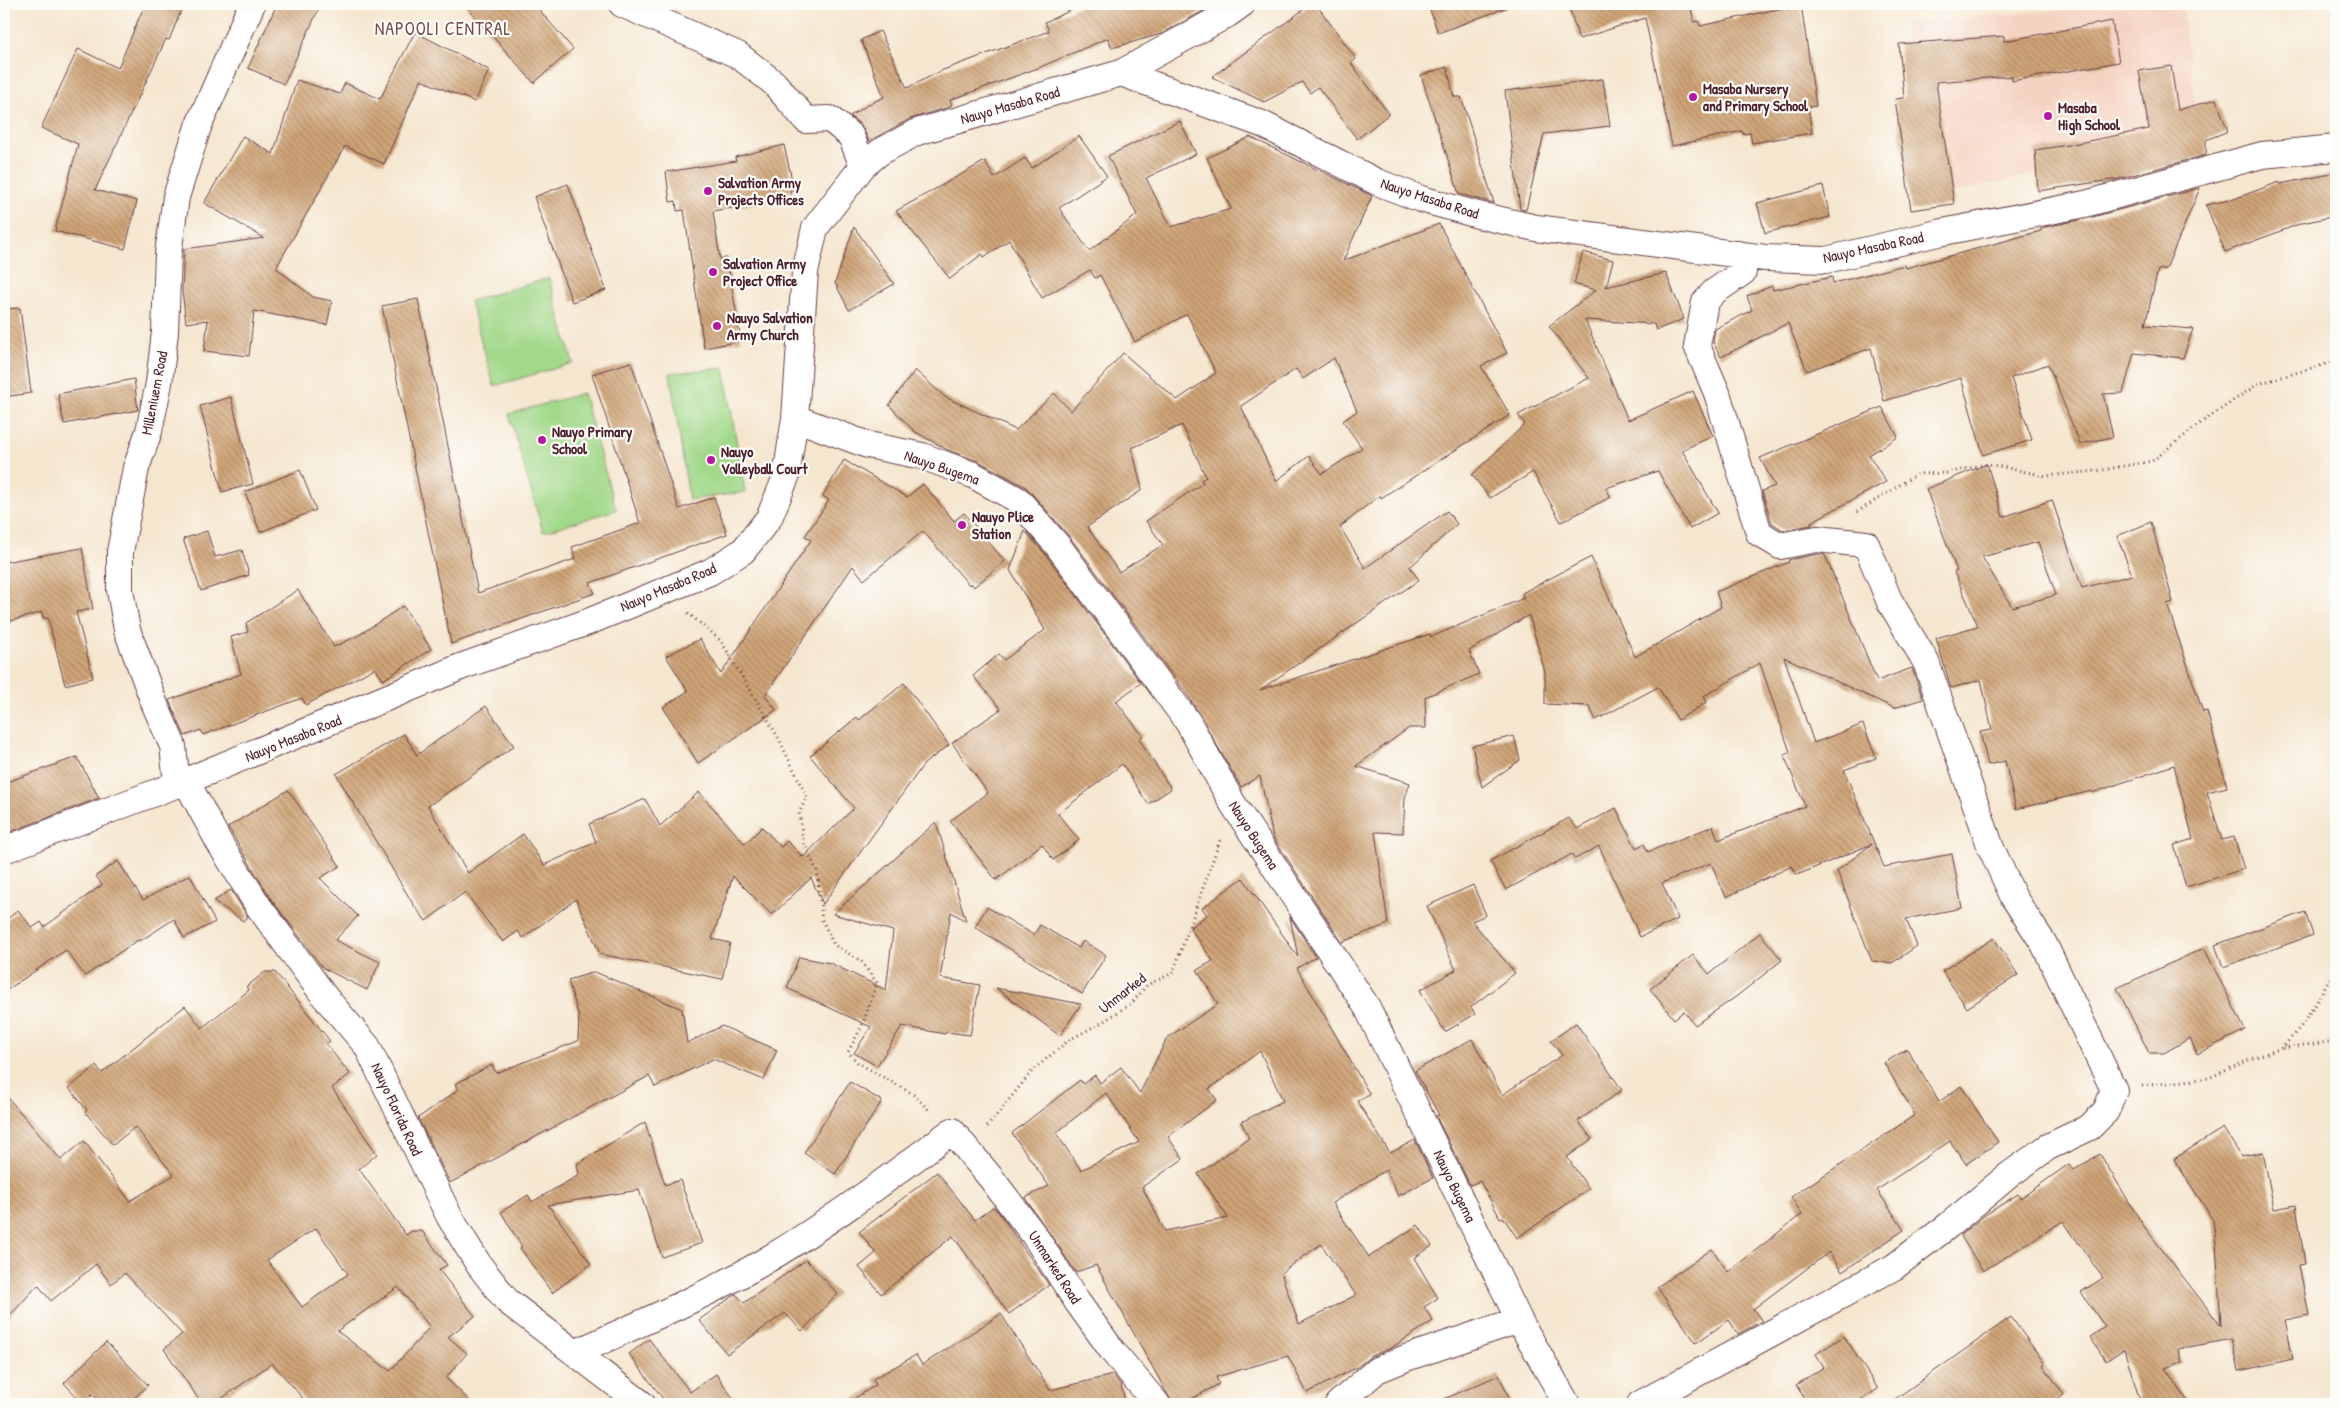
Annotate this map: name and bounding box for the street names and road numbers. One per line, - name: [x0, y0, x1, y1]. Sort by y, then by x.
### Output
- street label: Nauyo Masaba Road: [958, 81, 1062, 129]
- street label: Nauyo Masaba Road: [1378, 172, 1482, 224]
- street label: Nauyo Masaba Road: [1821, 226, 1925, 268]
- street label: Milleniuem Road: [136, 349, 172, 437]
- street label: Nauyo Bugema: [902, 444, 982, 490]
- street label: Nauyo Masaba Road: [617, 557, 719, 617]
- street label: Nauyo Masaba Road: [242, 709, 344, 767]
- street label: Nauyo Bugema: [1224, 797, 1284, 874]
- street label: Unmarked: [1094, 968, 1150, 1018]
- street label: Nauyo Florida Road: [366, 1059, 428, 1159]
- street label: Nauyo Bugema: [1428, 1146, 1482, 1226]
- street label: Unmarked Road: [1024, 1226, 1086, 1308]

